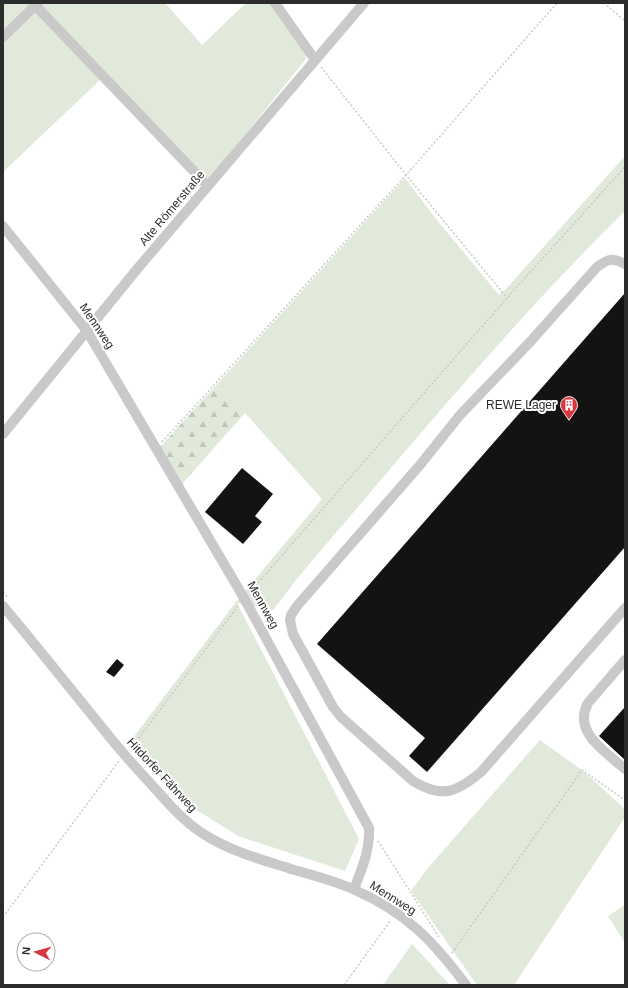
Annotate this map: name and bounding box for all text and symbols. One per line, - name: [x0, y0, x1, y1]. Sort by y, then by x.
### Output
- street label: Alte Römerstraße: [136, 167, 208, 249]
- street label: Mennweg: [77, 301, 117, 351]
- building icon: REWE Lager: [559, 395, 579, 420]
- place label: REWE Lager: [486, 398, 556, 412]
- street label: Mennweg: [244, 579, 282, 631]
- street label: Hitdorfer Fährweg: [124, 735, 200, 815]
- street label: Mennweg: [367, 878, 419, 918]
- north arrow: [16, 932, 56, 972]
- text: N: [20, 946, 32, 956]

